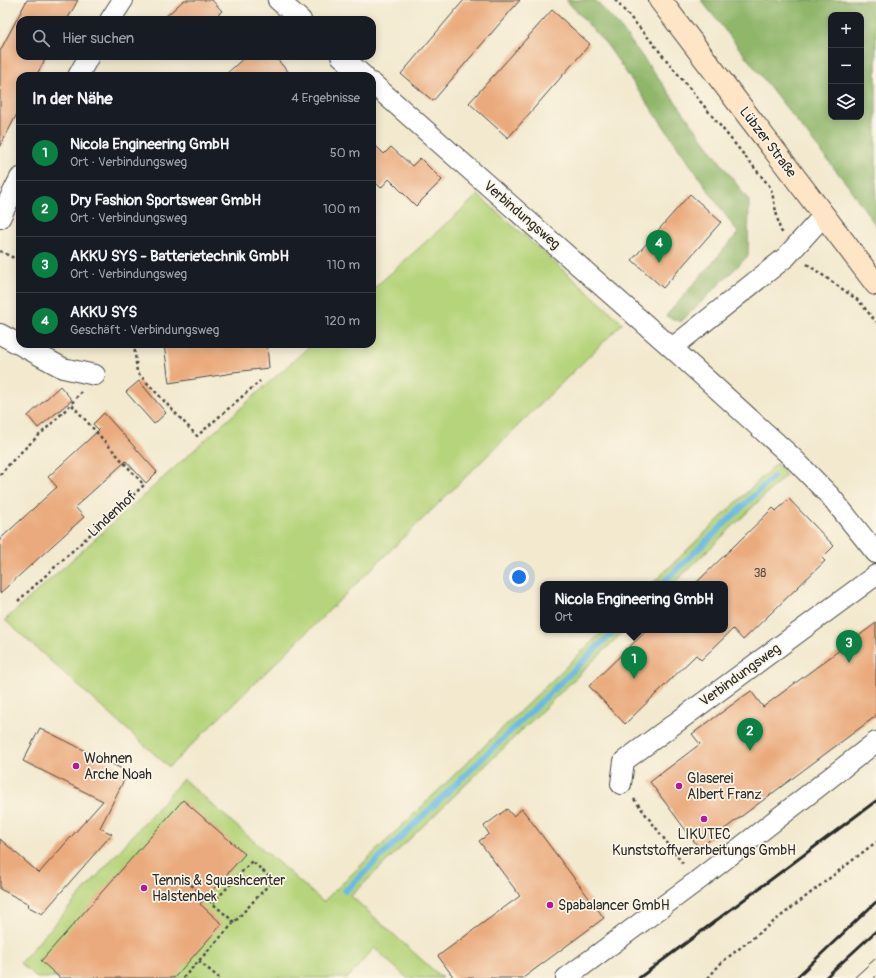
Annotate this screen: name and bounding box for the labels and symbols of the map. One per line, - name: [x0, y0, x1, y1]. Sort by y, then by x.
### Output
- street label: Lübzer Straße: [736, 103, 800, 181]
- street label: Verbindungsweg: [480, 177, 564, 253]
- pin: 4: [646, 230, 672, 263]
- street label: Lindenhof: [84, 487, 140, 541]
- house number: 38: [754, 566, 766, 581]
- your location: [509, 567, 529, 587]
- pin: 3: [836, 630, 862, 663]
- street label: Verbindungsweg: [696, 640, 784, 710]
- pin: 1: [621, 646, 647, 679]
- pin: 2: [737, 718, 763, 751]
- place label: Wohnen Arche Noah: [84, 750, 152, 783]
- marker: Wohnen Arche Noah: [71, 761, 81, 771]
- place label: Glaserei Albert Franz: [687, 770, 762, 803]
- marker: Glaserei Albert Franz: [674, 781, 684, 791]
- marker: LIKUTEC Kunststoffverarbeitungs GmbH: [699, 814, 709, 824]
- place label: LIKUTEC Kunststoffverarbeitungs GmbH: [612, 826, 796, 859]
- place label: Tennis & Squashcenter Halstenbek: [152, 872, 285, 905]
- marker: Tennis & Squashcenter Halstenbek: [139, 883, 149, 893]
- place label: Spabalancer GmbH: [558, 897, 670, 914]
- marker: Spabalancer GmbH: [545, 900, 555, 910]

